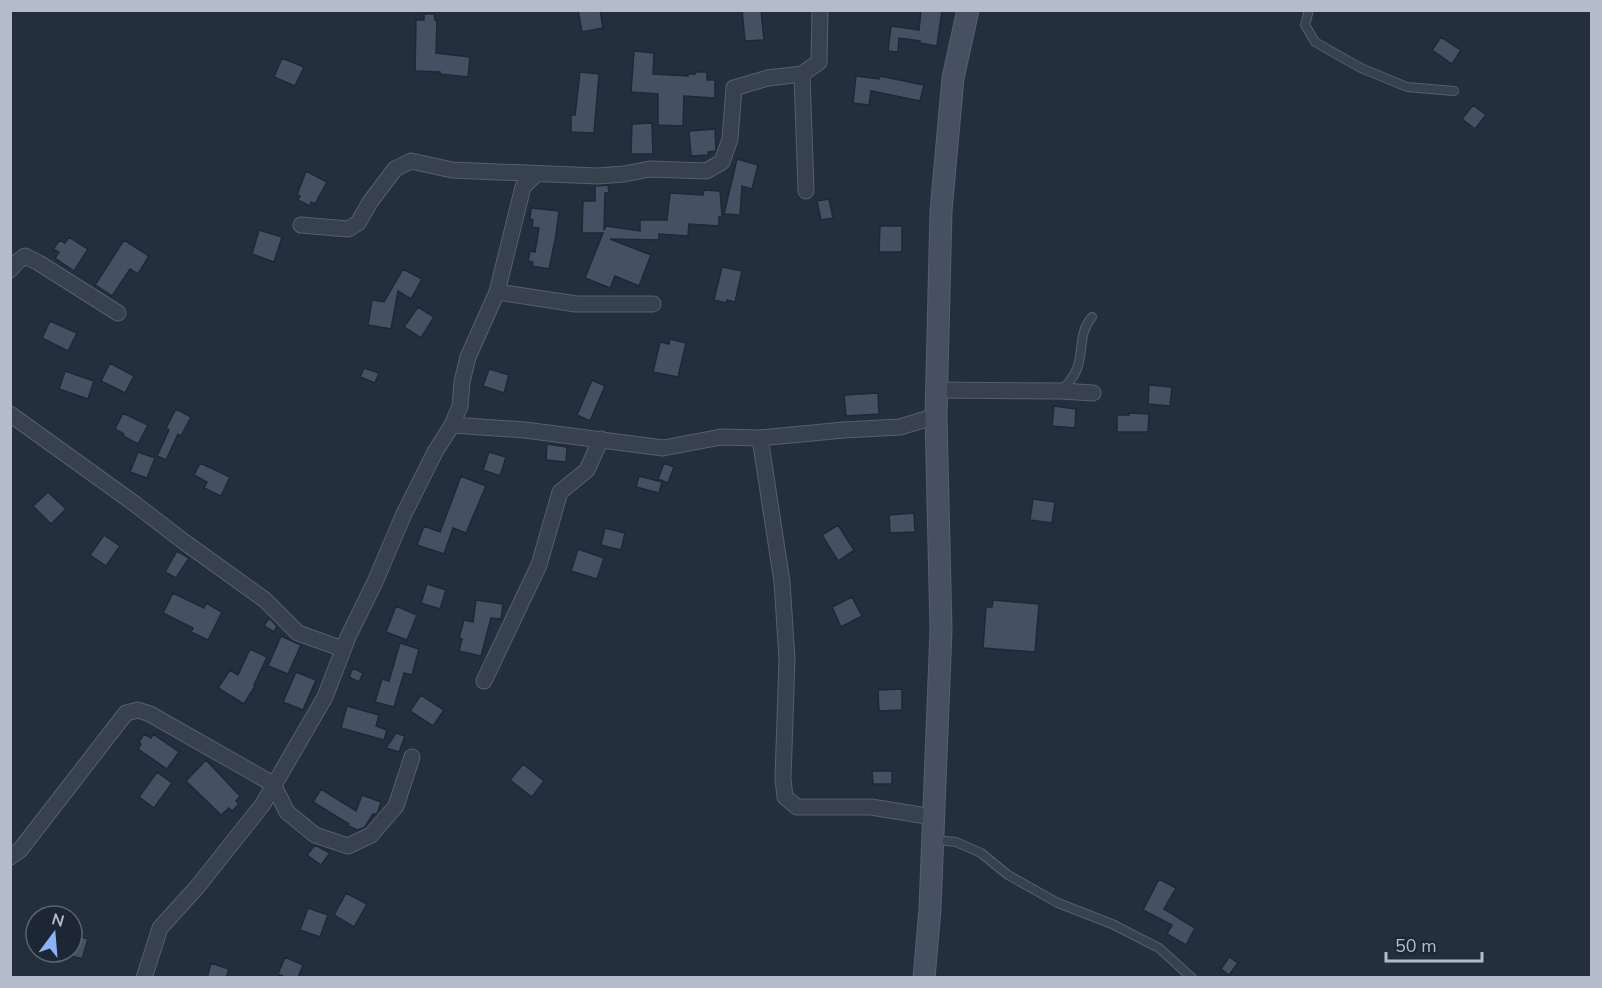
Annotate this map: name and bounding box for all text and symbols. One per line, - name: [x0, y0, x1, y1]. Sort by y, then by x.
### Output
- north arrow: [24, 904, 84, 964]
- text: N: [49, 908, 67, 933]
- scale bar: [1386, 925, 1482, 963]
- text: 50 m: [1395, 934, 1437, 958]

